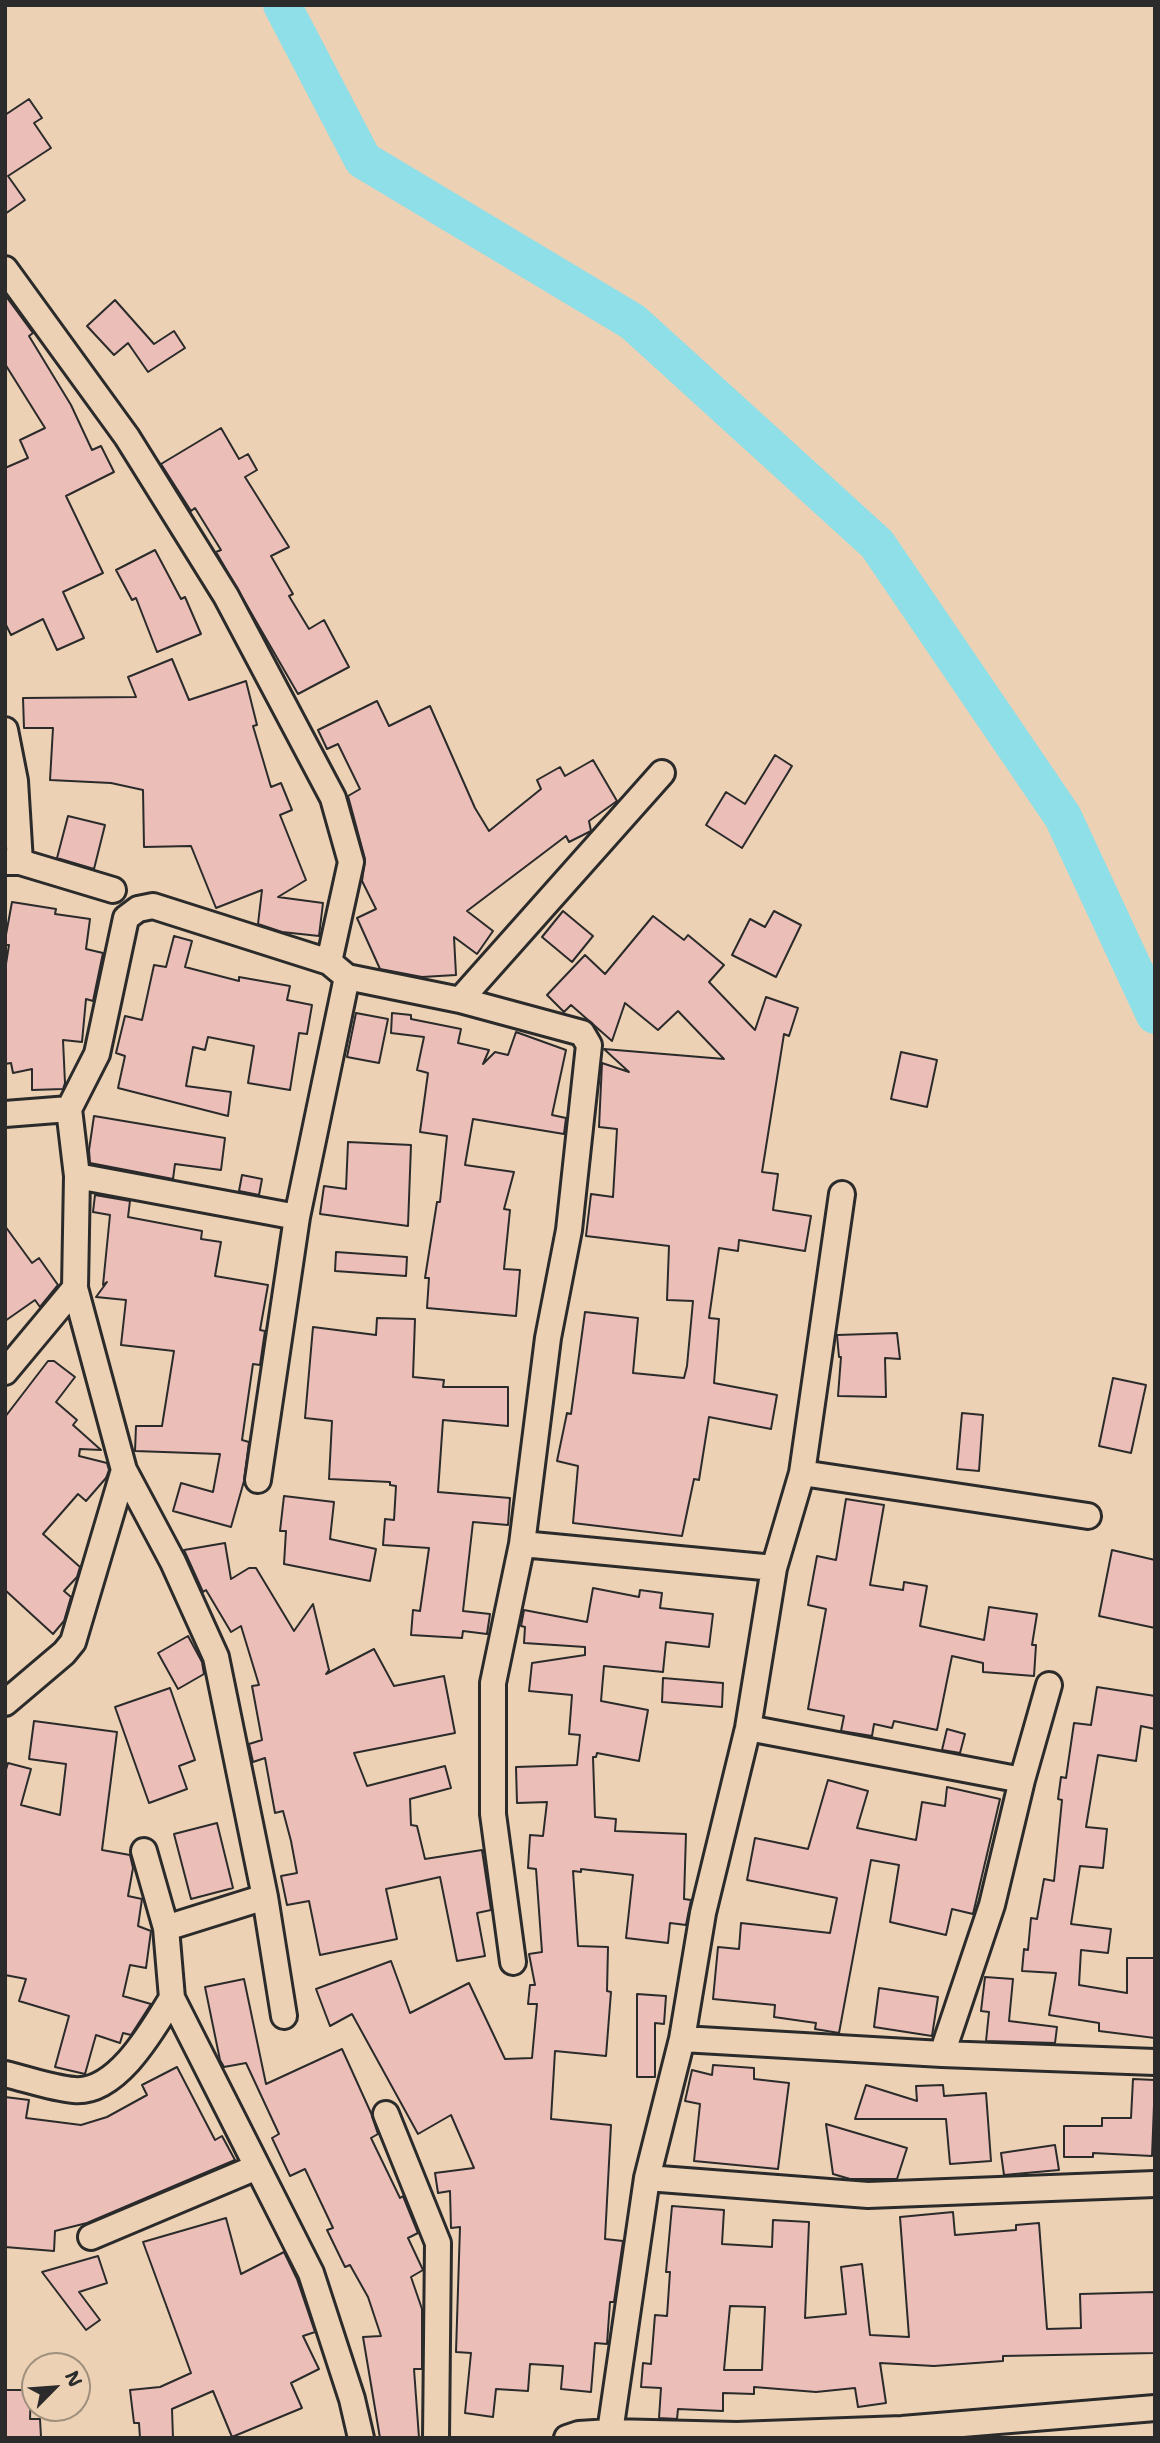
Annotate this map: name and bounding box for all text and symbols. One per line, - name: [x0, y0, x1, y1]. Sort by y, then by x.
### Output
- north arrow: [21, 2352, 91, 2422]
- text: N: [59, 2367, 88, 2391]

